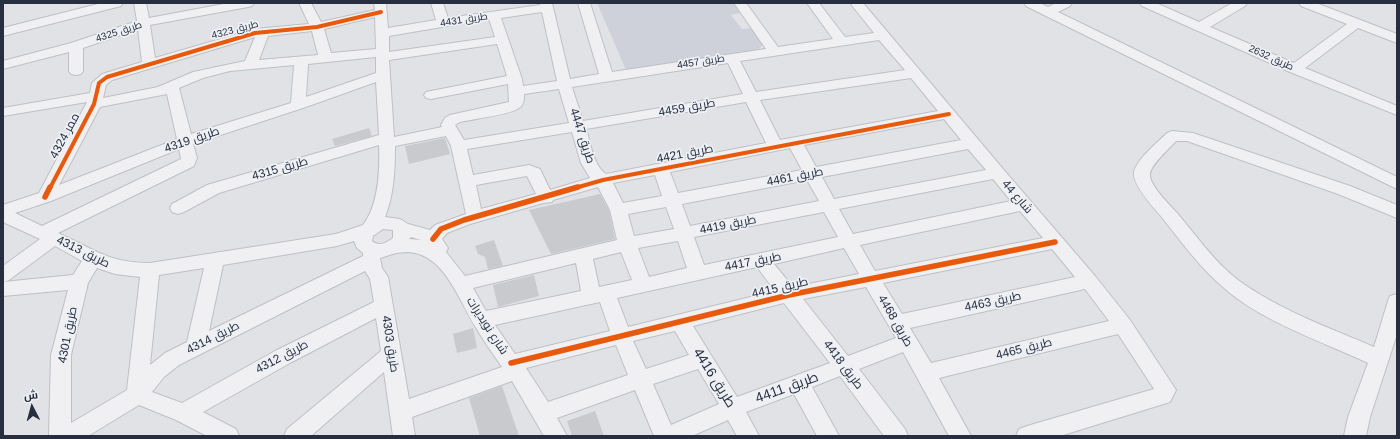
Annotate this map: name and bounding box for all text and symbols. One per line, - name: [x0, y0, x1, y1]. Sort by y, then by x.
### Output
- street label: طريق 4431: [439, 10, 489, 30]
- street label: طريق 4323: [210, 18, 260, 42]
- street label: طريق 4325: [94, 19, 144, 45]
- street label: طريق 2632: [1247, 43, 1295, 73]
- street label: طريق 4457: [676, 52, 726, 72]
- street label: طريق 4459: [657, 96, 717, 120]
- street label: طريق 4447: [566, 106, 598, 166]
- street label: ممر 4324: [47, 111, 83, 161]
- street label: طريق 4319: [162, 124, 222, 156]
- street label: طريق 4421: [655, 141, 715, 167]
- street label: طريق 4315: [250, 154, 310, 184]
- street label: طريق 4461: [765, 164, 825, 190]
- street label: شارع 44: [998, 177, 1036, 217]
- street label: طريق 4419: [698, 212, 758, 238]
- street label: طريق 4313: [54, 233, 112, 271]
- street label: طريق 4417: [723, 249, 783, 275]
- street label: طريق 4415: [750, 275, 810, 301]
- street label: طريق 4463: [963, 289, 1023, 315]
- street label: طريق 4468: [874, 293, 916, 349]
- street label: شارع نويديرات: [463, 294, 511, 358]
- street label: طريق 4301: [55, 305, 81, 365]
- street label: طريق 4303: [378, 315, 402, 373]
- street label: طريق 4314: [184, 319, 242, 357]
- street label: طريق 4465: [994, 335, 1054, 363]
- street label: طريق 4312: [253, 337, 311, 377]
- street label: طريق 4418: [820, 338, 866, 392]
- street label: طريق 4416: [689, 345, 739, 411]
- street label: طريق 4411: [753, 369, 821, 407]
- north arrow: [12, 387, 52, 427]
- text: ش: [23, 388, 38, 402]

